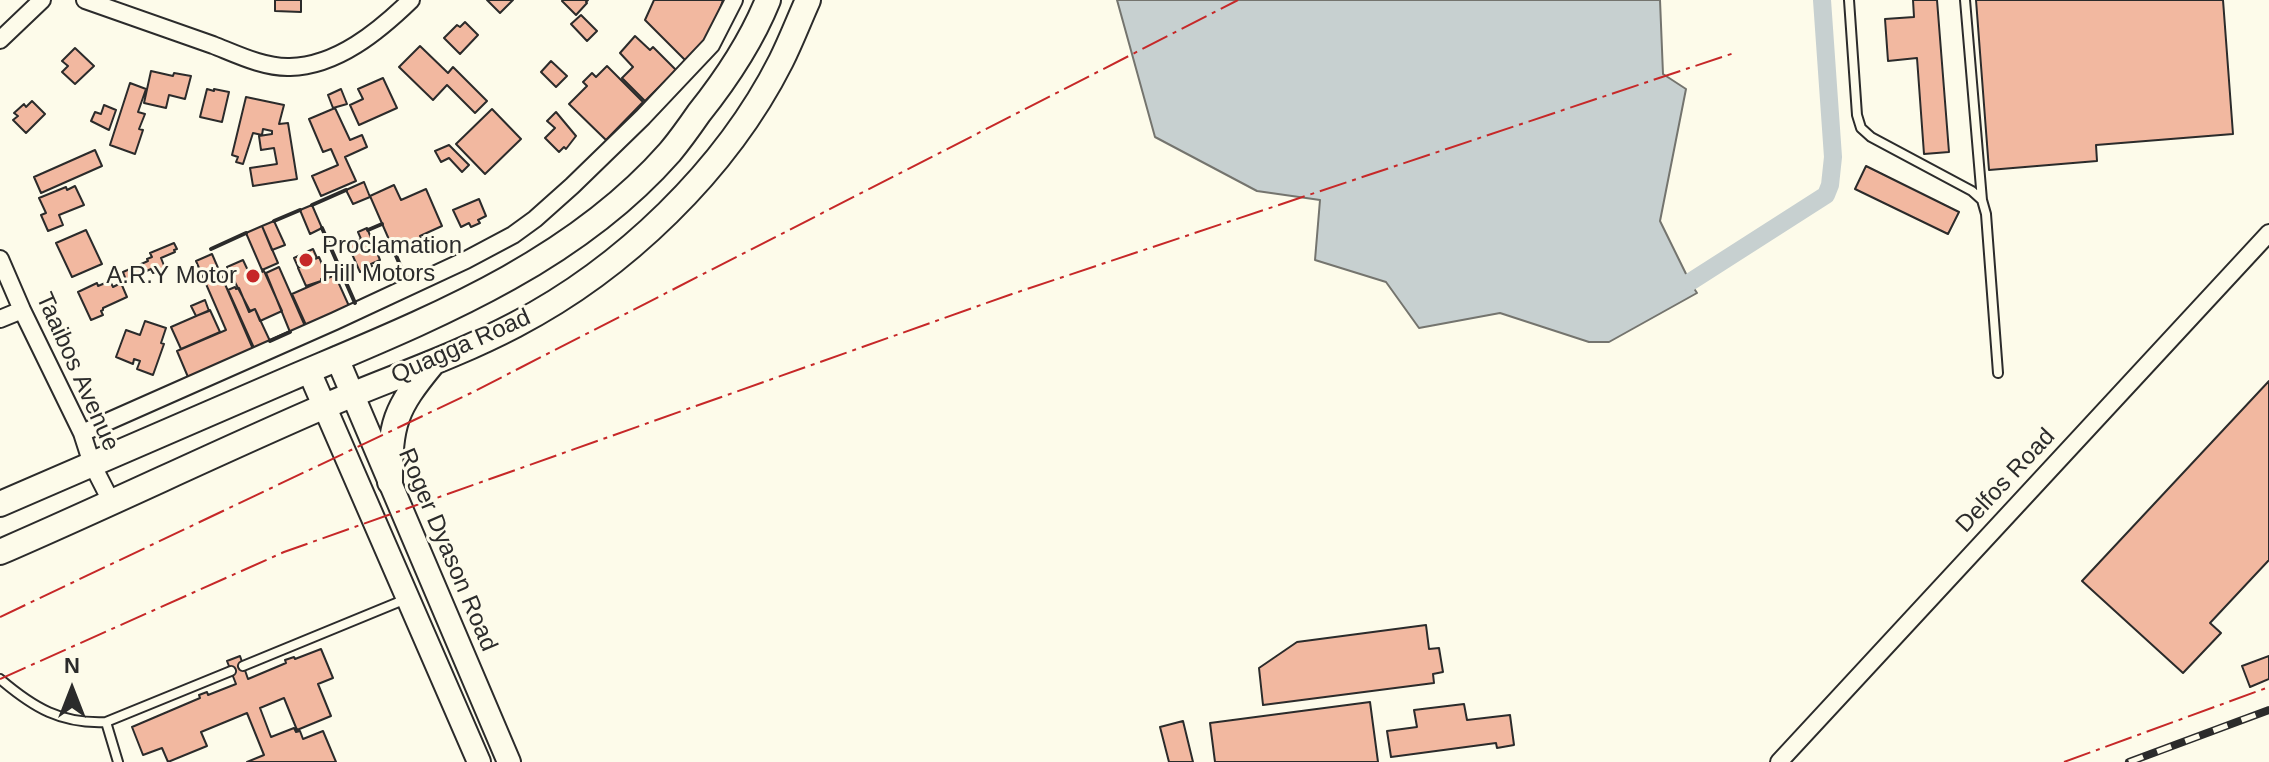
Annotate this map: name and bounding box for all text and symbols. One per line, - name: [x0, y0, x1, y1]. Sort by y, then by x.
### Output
- place label: Proclamation Hill Motors: [322, 232, 462, 288]
- marker: Proclamation Hill Motors: [297, 251, 315, 269]
- place label: A.R.Y Motor: [106, 262, 237, 290]
- marker: A.R.Y Motor: [244, 267, 262, 285]
- street label: Taaibos Avenue: [29, 288, 125, 456]
- street label: Quagga Road: [387, 303, 535, 391]
- street label: Delfos Road: [1950, 423, 2062, 539]
- street label: Roger Dyason Road: [391, 444, 503, 656]
- north arrow: [32, 650, 112, 730]
- text: N: [64, 653, 80, 678]

